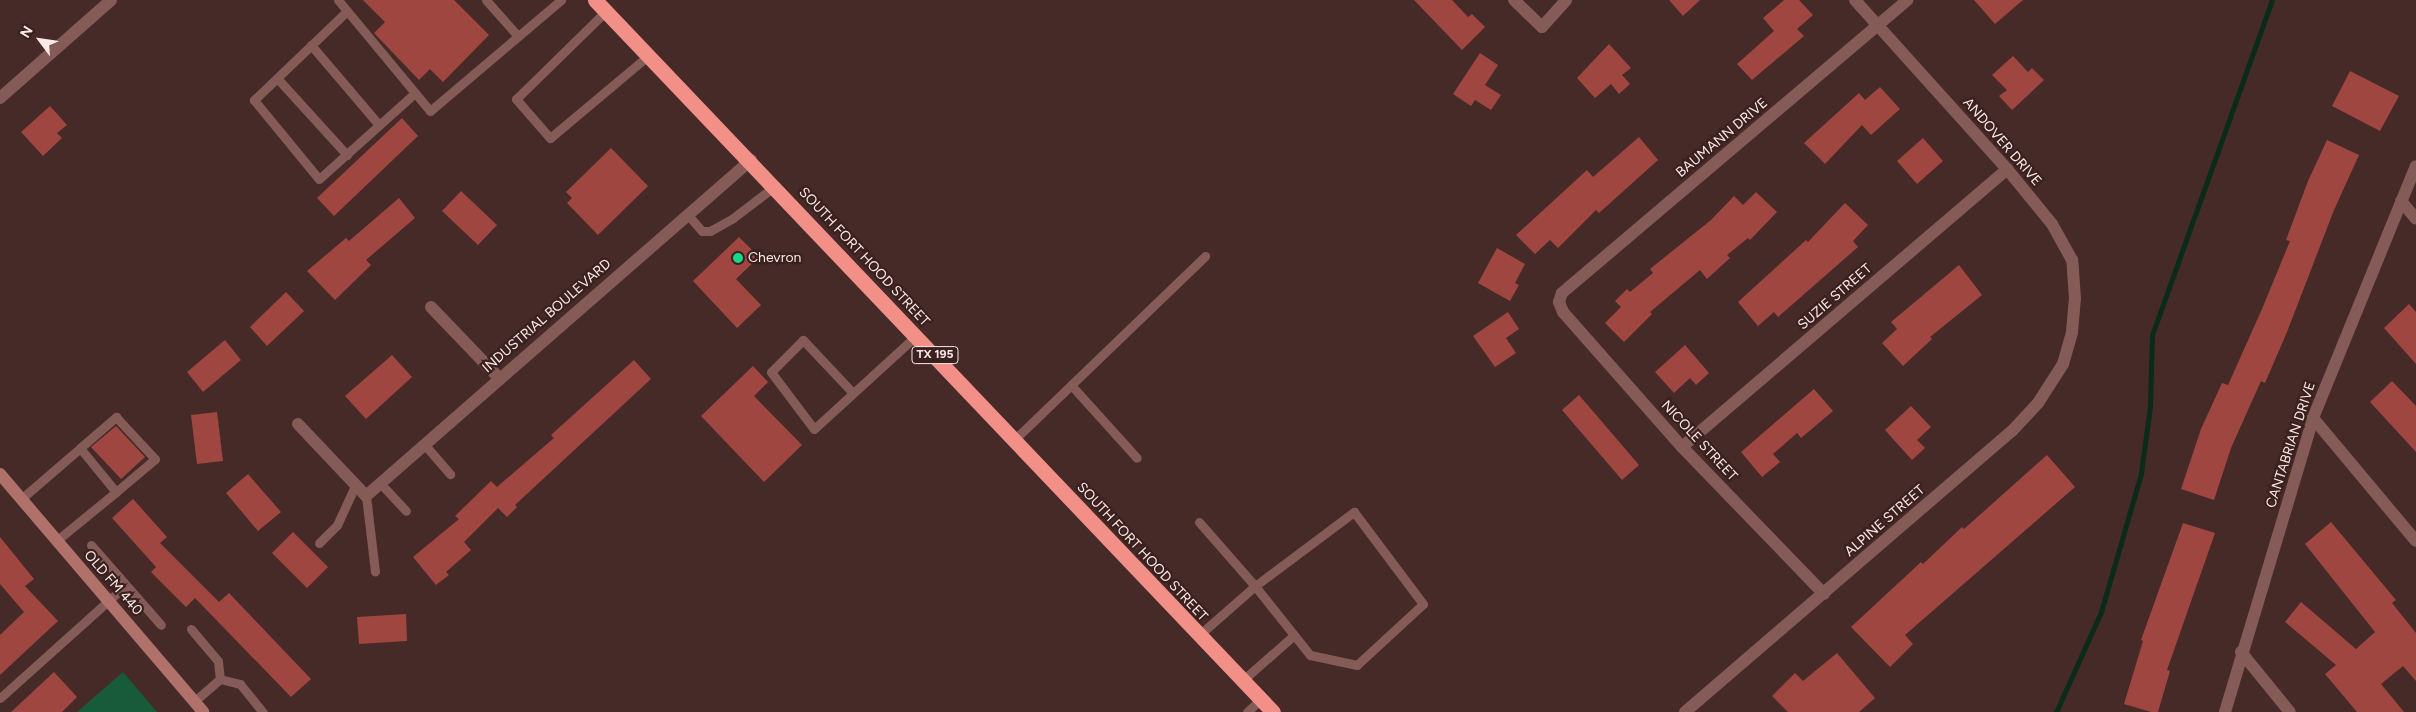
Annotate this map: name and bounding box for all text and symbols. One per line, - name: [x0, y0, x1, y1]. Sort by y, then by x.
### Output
- north arrow: [15, 15, 65, 65]
- text: N: [17, 23, 37, 41]
- street label: BAUMANN DRIVE: [1673, 95, 1771, 181]
- street label: ANDOVER DRIVE: [1959, 95, 2045, 189]
- street label: SOUTH FORT HOOD STREET: [795, 184, 933, 330]
- place label: Chevron: [748, 250, 801, 266]
- marker: Chevron: [732, 252, 744, 264]
- street label: INDUSTRIAL BOULEVARD: [479, 255, 615, 377]
- street label: SUZIE STREET: [1795, 260, 1875, 334]
- road number: TX 195: [911, 346, 959, 364]
- street label: CANTABRIAN DRIVE: [2263, 380, 2319, 510]
- street label: NICOLE STREET: [1657, 397, 1741, 485]
- street label: SOUTH FORT HOOD STREET: [1073, 479, 1211, 625]
- street label: ALPINE STREET: [1842, 482, 1928, 560]
- street label: OLD FM 440: [80, 547, 146, 619]

